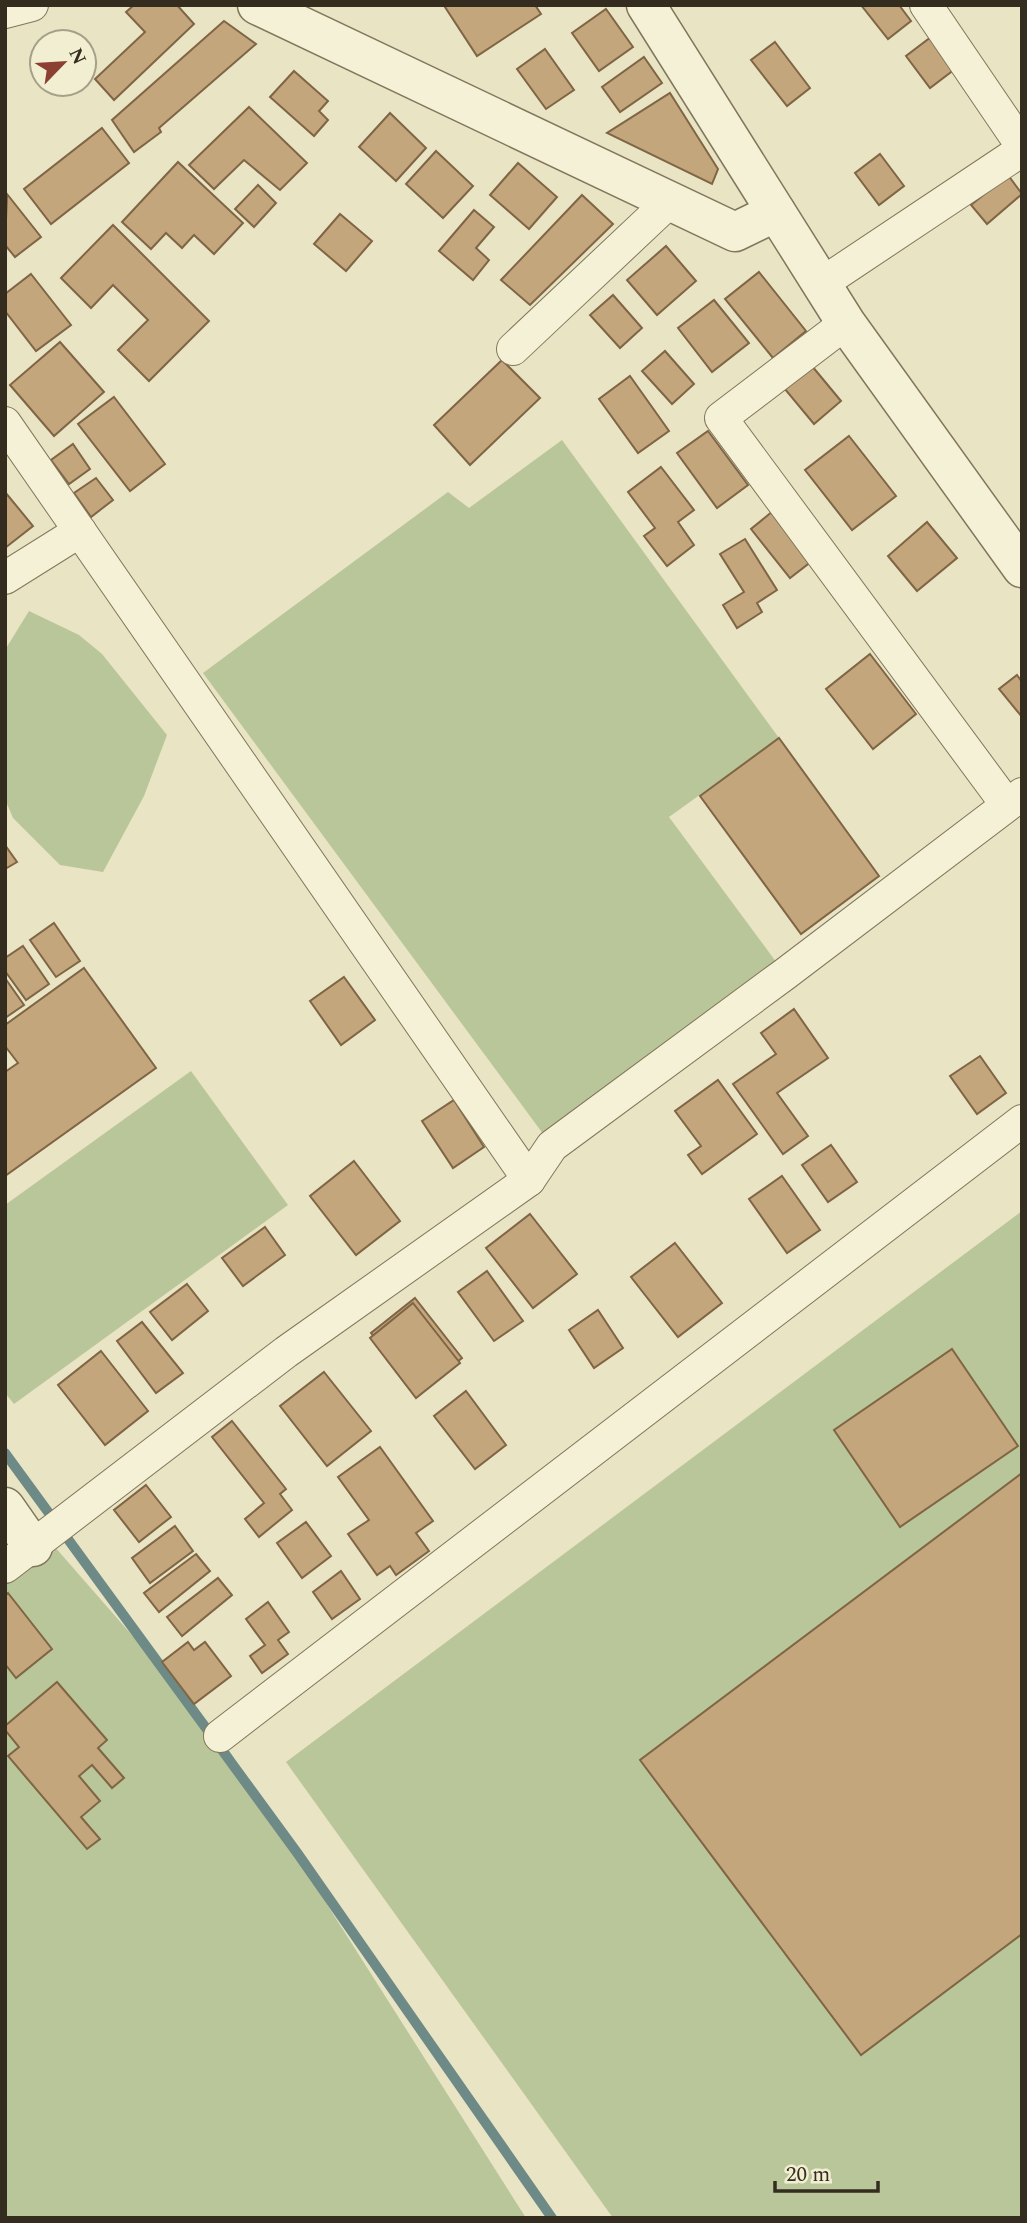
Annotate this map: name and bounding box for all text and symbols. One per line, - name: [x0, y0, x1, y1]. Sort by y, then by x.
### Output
- north arrow: [28, 28, 98, 98]
- text: N: [61, 43, 93, 70]
- scale bar: [775, 2150, 878, 2194]
- text: 20 m: [786, 2159, 830, 2191]

